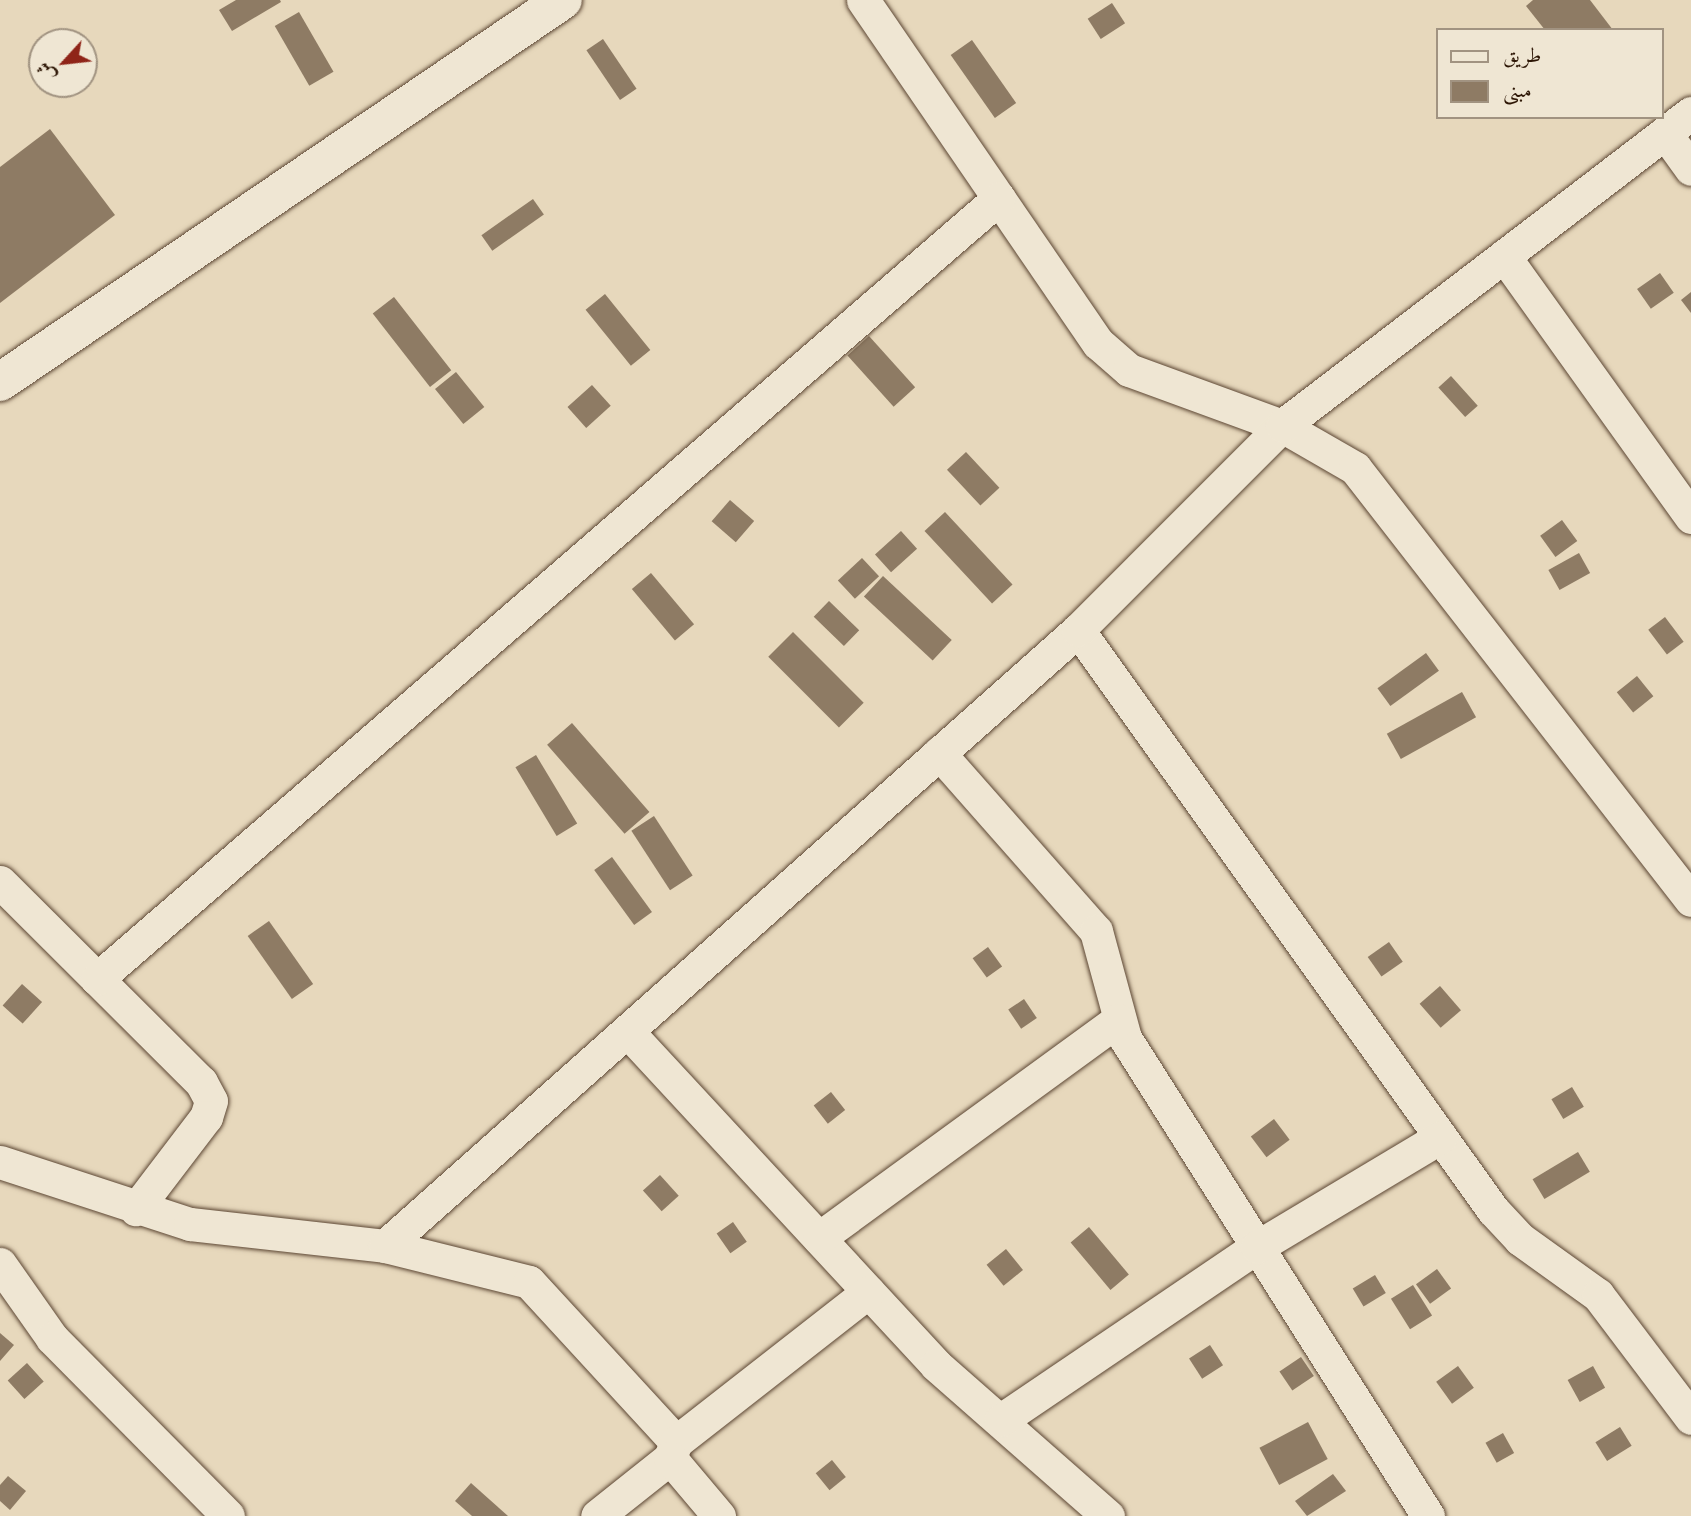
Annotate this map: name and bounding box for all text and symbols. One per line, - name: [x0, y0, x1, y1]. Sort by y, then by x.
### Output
- north arrow: [28, 28, 98, 98]
- legend: [1436, 28, 1663, 119]
- text: طريق: [1503, 41, 1541, 68]
- text: ش: [30, 58, 61, 86]
- text: مبنى: [1503, 76, 1532, 103]

